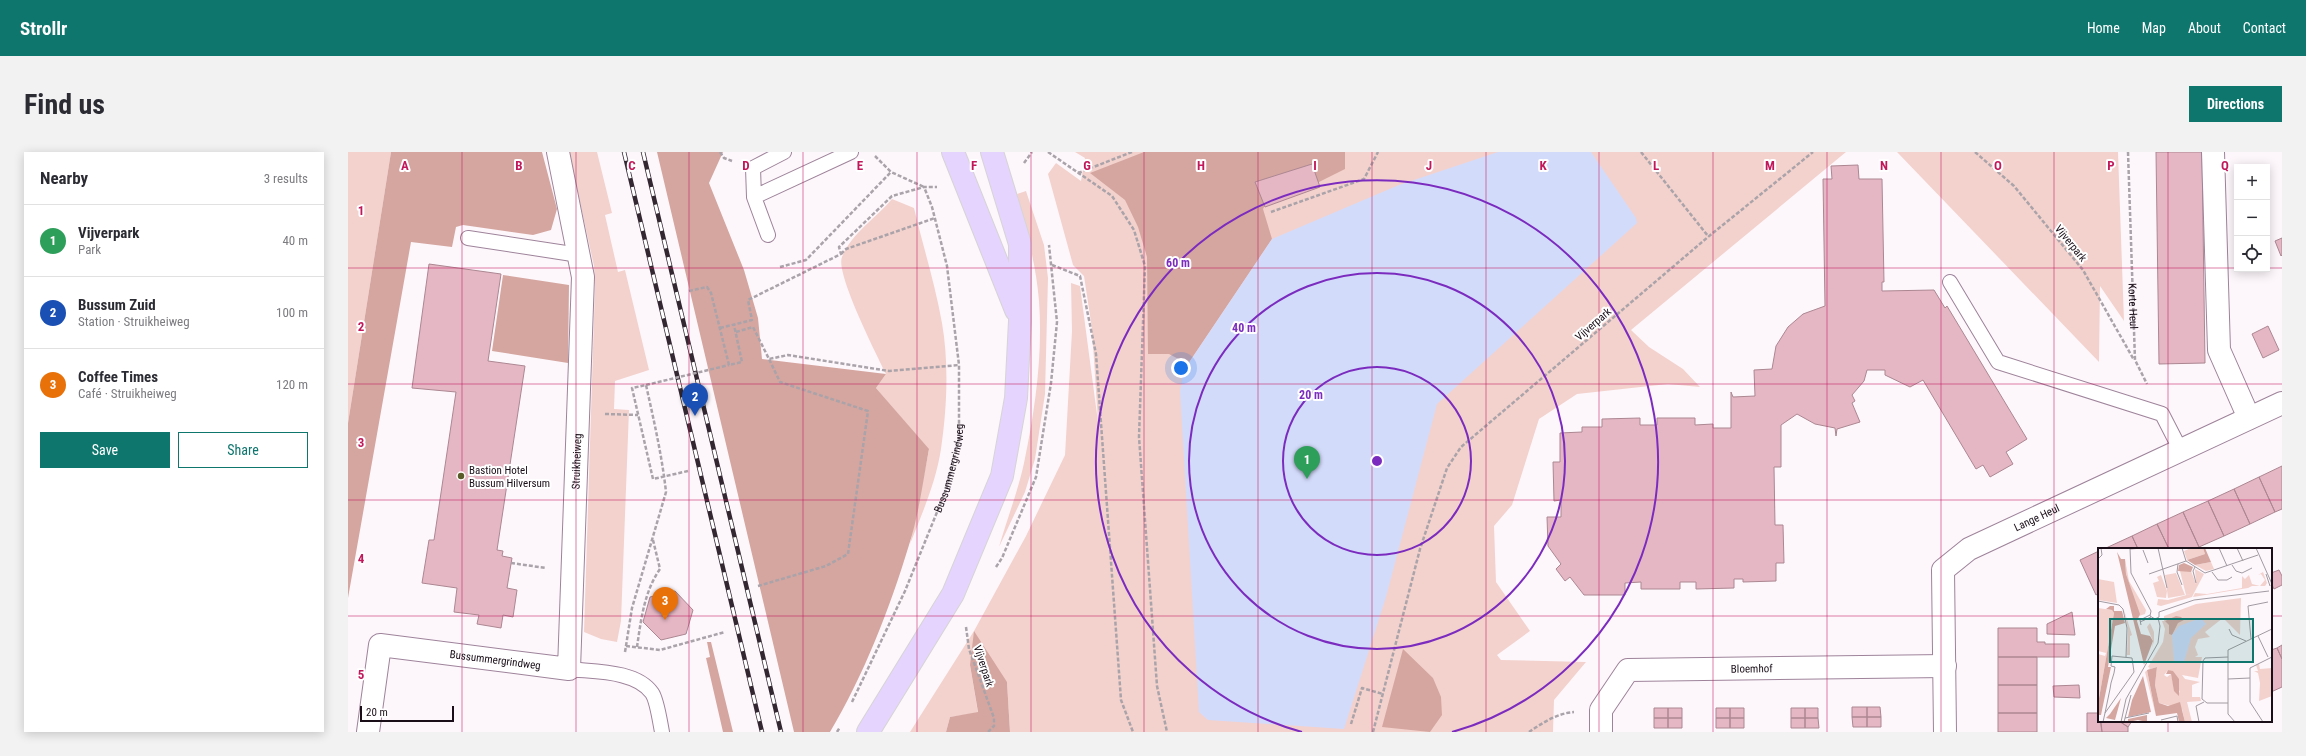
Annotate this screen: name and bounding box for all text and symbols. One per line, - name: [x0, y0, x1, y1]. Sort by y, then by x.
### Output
- text: Strollr: [20, 17, 67, 40]
- text: Home: [2087, 20, 2120, 36]
- text: Map: [2142, 20, 2166, 36]
- text: About: [2188, 20, 2221, 36]
- text: Contact: [2243, 20, 2286, 36]
- button: Directions: [2189, 86, 2282, 122]
- text: Find us: [24, 88, 105, 121]
- text: A: [401, 158, 409, 173]
- text: B: [515, 158, 523, 173]
- text: C: [628, 158, 636, 173]
- text: D: [742, 158, 750, 173]
- text: E: [857, 158, 864, 173]
- text: F: [971, 158, 977, 173]
- text: G: [1083, 158, 1091, 173]
- text: H: [1197, 158, 1205, 173]
- text: I: [1313, 158, 1317, 173]
- text: J: [1426, 158, 1432, 173]
- text: K: [1539, 158, 1547, 173]
- text: L: [1653, 158, 1659, 173]
- text: M: [1765, 158, 1775, 173]
- text: N: [1880, 158, 1888, 173]
- text: O: [1994, 158, 2002, 173]
- text: P: [2107, 158, 2115, 173]
- text: Q: [2221, 158, 2229, 173]
- map controls: [2234, 164, 2270, 272]
- button: +: [2234, 164, 2270, 200]
- text: Nearby: [40, 168, 88, 188]
- text: 3 results: [264, 171, 308, 186]
- button: −: [2234, 200, 2270, 236]
- text: 1: [358, 203, 364, 218]
- street label: Vijverpark: [2052, 222, 2089, 264]
- text: Vijverpark: [78, 224, 140, 242]
- text: 1: [50, 233, 56, 248]
- text: 40 m: [282, 233, 308, 248]
- button: locate: [2234, 236, 2270, 272]
- text: Park: [78, 242, 101, 257]
- text: 60 m: [1166, 256, 1190, 270]
- street label: Korte Heul: [2125, 283, 2140, 329]
- text: Bussum Zuid: [78, 296, 156, 314]
- text: 2: [50, 305, 56, 320]
- text: 100 m: [276, 305, 308, 320]
- street label: Vijverpark: [1573, 305, 1614, 343]
- text: Station · Struikheiweg: [78, 314, 190, 329]
- text: 2: [358, 319, 365, 334]
- text: 40 m: [1232, 321, 1256, 335]
- your location: [1171, 358, 1191, 378]
- text: Coffee Times: [78, 368, 158, 386]
- text: 3: [50, 377, 56, 392]
- text: 120 m: [276, 377, 308, 392]
- pin: 2: [682, 383, 708, 416]
- text: Café · Struikheiweg: [78, 386, 177, 401]
- text: 20 m: [1299, 388, 1323, 402]
- street label: Bussummergrindweg: [931, 424, 966, 515]
- button: Save: [40, 432, 170, 468]
- button: Share: [178, 432, 308, 468]
- street label: Struikheiweg: [569, 433, 584, 490]
- text: 3: [358, 435, 364, 450]
- pin: 1: [1294, 446, 1320, 479]
- centre of rings: [1370, 454, 1384, 468]
- place label: Bastion Hotel Bussum Hilversum: [469, 464, 550, 490]
- marker: Bastion Hotel Bussum Hilversum: [456, 471, 466, 481]
- street label: Lange Heul: [2012, 502, 2062, 534]
- inset map: [2098, 548, 2272, 722]
- text: 4: [358, 551, 365, 566]
- pin: 3: [652, 587, 678, 620]
- street label: Vijverpark: [971, 644, 996, 689]
- street label: Bussummergrindweg: [449, 648, 541, 672]
- street label: Bloemhof: [1731, 662, 1773, 676]
- text: 5: [358, 667, 365, 682]
- scale bar: [360, 704, 454, 723]
- text: 20 m: [366, 706, 388, 719]

